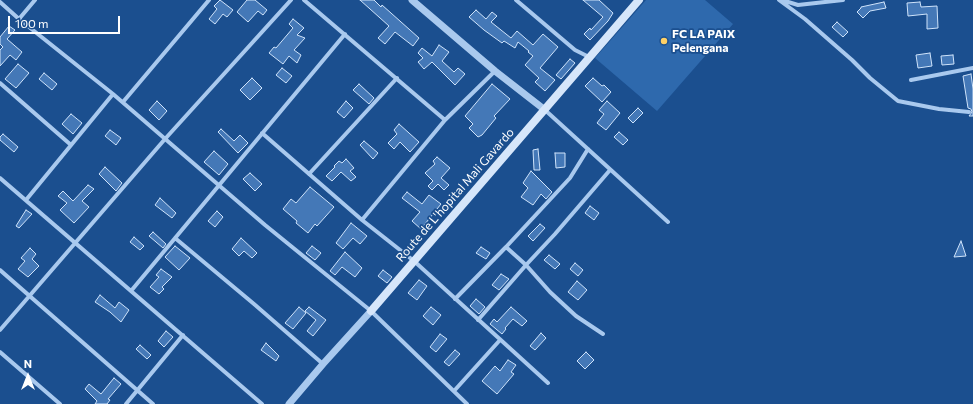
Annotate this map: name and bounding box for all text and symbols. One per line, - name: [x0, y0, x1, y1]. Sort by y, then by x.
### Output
- scale bar: [10, 8, 122, 34]
- text: 100 m: [15, 16, 49, 30]
- place label: FC LA PAIX Pelengana: [672, 27, 735, 55]
- marker: FC LA PAIX Pelengana: [659, 36, 669, 46]
- street label: Route de L'hopital Mali Gavardo: [393, 125, 517, 265]
- north arrow: [8, 356, 48, 396]
- text: N: [24, 357, 32, 370]

